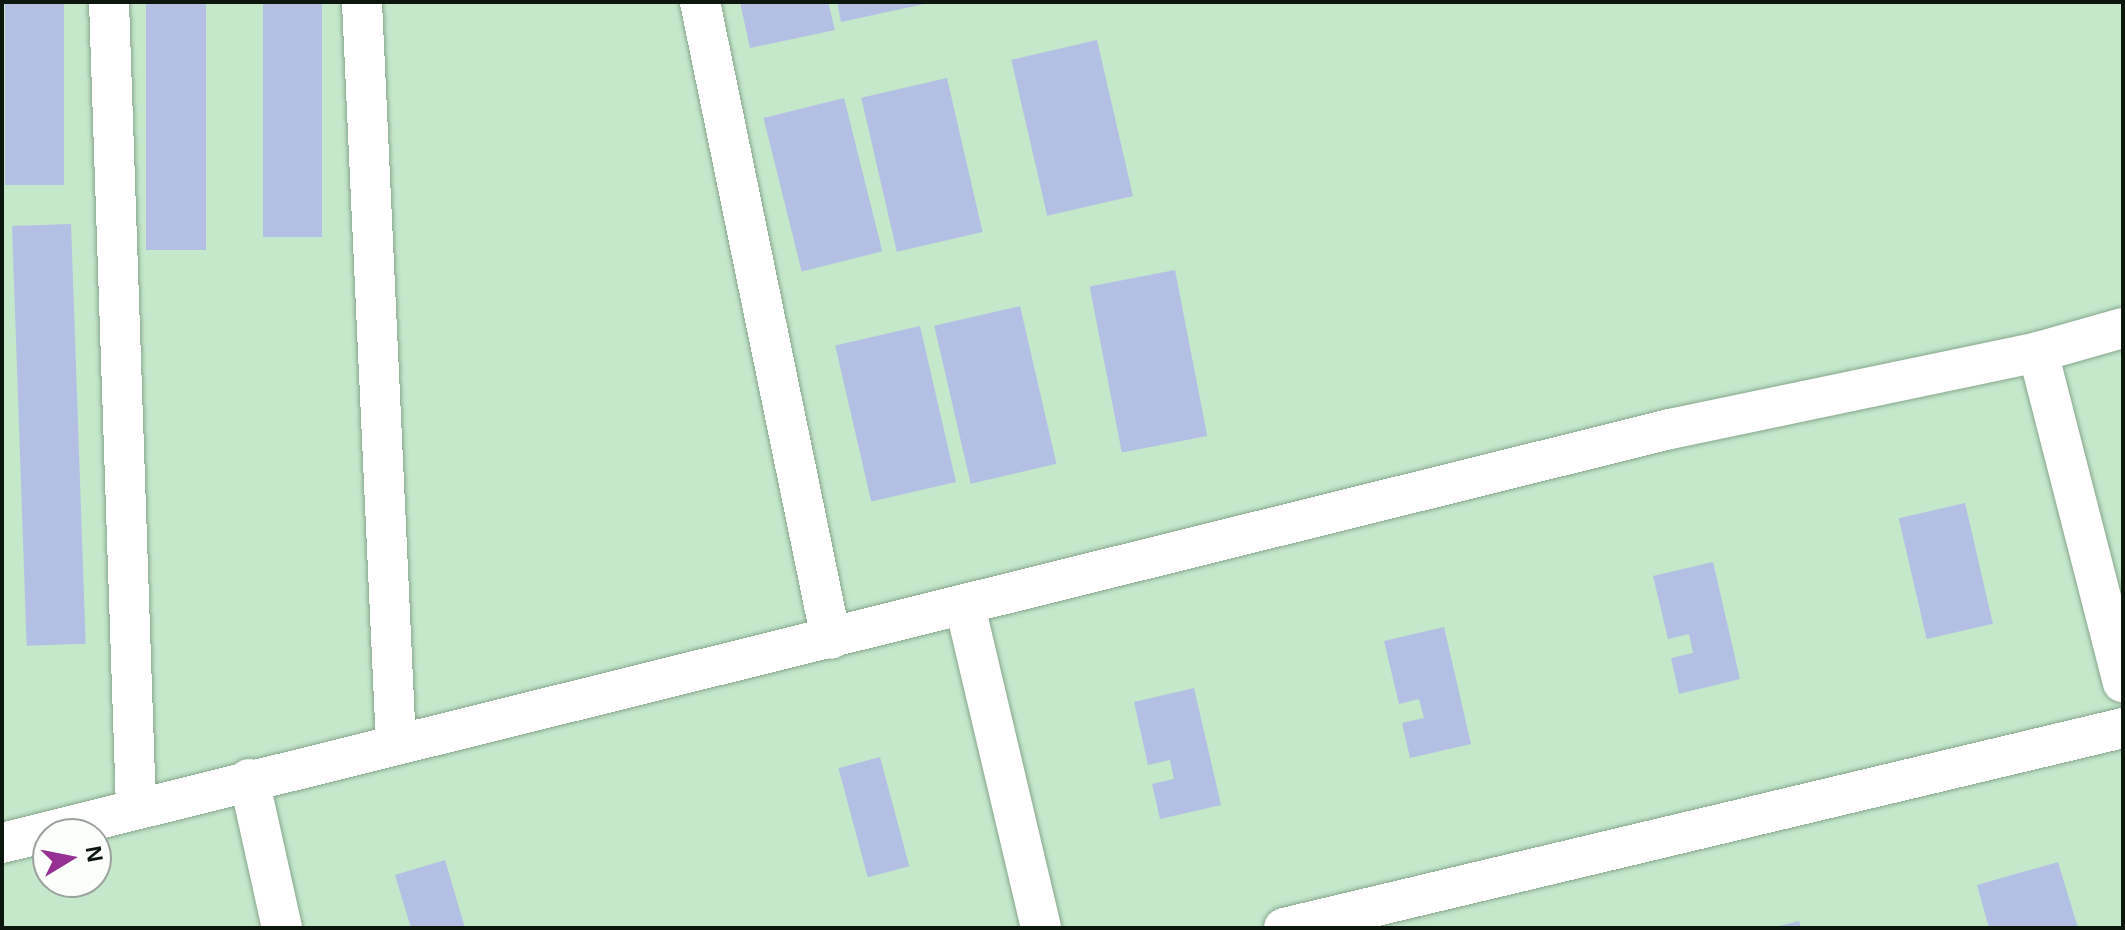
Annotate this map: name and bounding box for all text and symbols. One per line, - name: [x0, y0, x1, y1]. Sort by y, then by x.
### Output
- north arrow: [32, 818, 112, 898]
- text: N: [80, 844, 108, 864]

